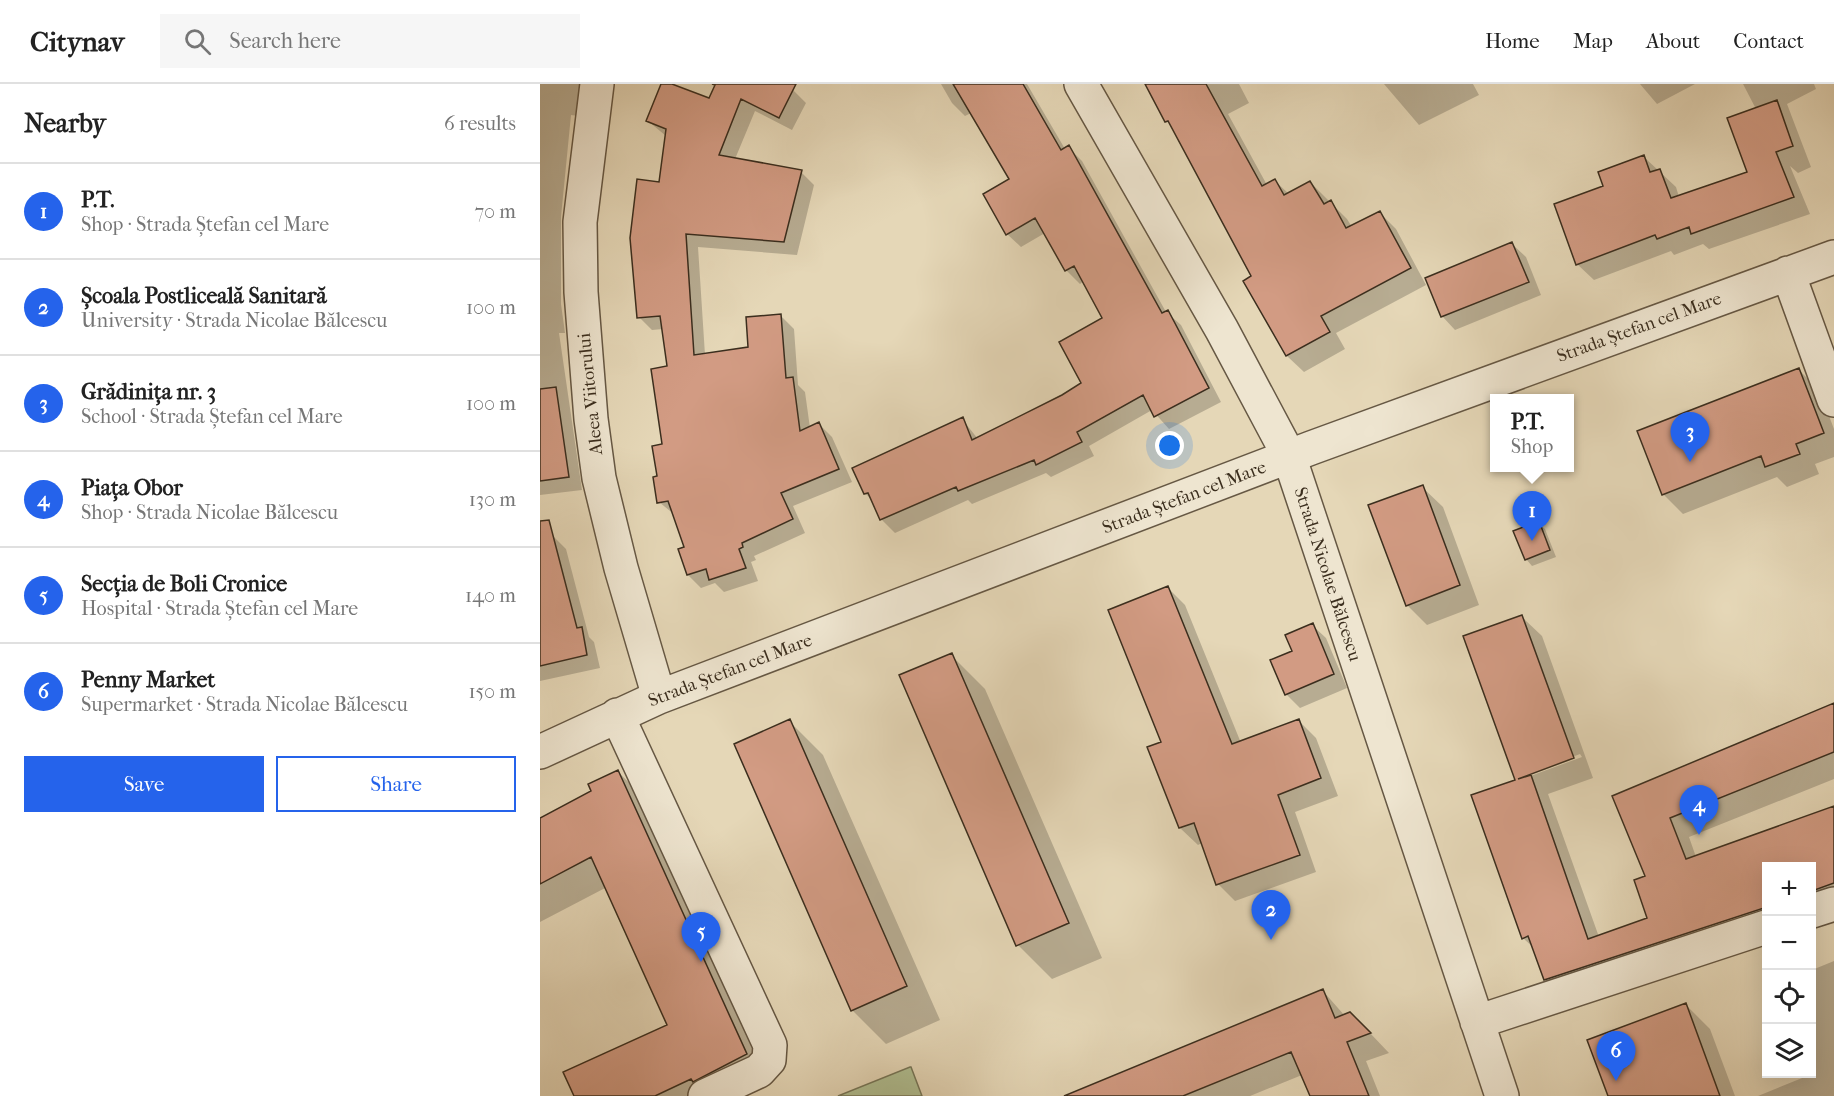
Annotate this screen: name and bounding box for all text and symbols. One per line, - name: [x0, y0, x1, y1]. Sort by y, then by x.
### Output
- search box: [160, 14, 580, 68]
- text: Citynav: [30, 25, 124, 58]
- icon: search: [181, 25, 214, 58]
- text: Search here: [229, 28, 341, 54]
- text: Home: [1485, 29, 1540, 53]
- text: Map: [1573, 29, 1613, 53]
- text: About: [1646, 29, 1700, 53]
- text: Contact: [1733, 29, 1804, 53]
- text: Nearby: [24, 108, 106, 139]
- text: 6 results: [444, 112, 516, 135]
- text: P.T.: [81, 187, 114, 213]
- text: 1: [40, 200, 47, 223]
- text: 70 m: [474, 200, 516, 223]
- text: Shop · Strada Ștefan cel Mare: [81, 213, 329, 236]
- text: Școala Postliceală Sanitară: [81, 283, 327, 309]
- street label: Strada Ștefan cel Mare: [1554, 288, 1724, 367]
- text: 2: [38, 296, 49, 319]
- text: 100 m: [466, 296, 516, 319]
- text: University · Strada Nicolae Bălcescu: [81, 309, 387, 332]
- street label: Aleea Viitorului: [574, 331, 607, 457]
- text: Grădinița nr. 3: [81, 379, 216, 405]
- text: 3: [39, 392, 48, 415]
- text: 100 m: [466, 392, 516, 415]
- popup: [1490, 394, 1574, 472]
- text: School · Strada Ștefan cel Mare: [81, 405, 343, 428]
- text: P.T.: [1511, 409, 1544, 435]
- pin: 3: [1670, 412, 1710, 462]
- your location: [1155, 431, 1184, 460]
- text: Shop: [1511, 435, 1553, 458]
- street label: Strada Ștefan cel Mare: [1099, 456, 1269, 538]
- text: Piața Obor: [81, 475, 183, 501]
- street label: Strada Nicolae Bălcescu: [1289, 484, 1366, 664]
- text: 4: [38, 488, 49, 511]
- text: 130 m: [469, 488, 516, 511]
- pin: 1: [1512, 492, 1552, 541]
- text: Shop · Strada Nicolae Bălcescu: [81, 501, 338, 524]
- text: Secția de Boli Cronice: [81, 571, 287, 597]
- text: 5: [39, 584, 48, 607]
- text: 140 m: [465, 584, 516, 607]
- text: Hospital · Strada Ștefan cel Mare: [81, 597, 358, 620]
- street label: Strada Ștefan cel Mare: [645, 629, 815, 711]
- text: Penny Market: [81, 667, 215, 693]
- text: 6: [38, 680, 49, 703]
- text: 150 m: [468, 680, 516, 703]
- text: Supermarket · Strada Nicolae Bălcescu: [81, 693, 408, 716]
- button: Save: [24, 756, 264, 812]
- button: Share: [276, 756, 516, 812]
- pin: 4: [1680, 786, 1718, 835]
- map controls: [1762, 862, 1816, 1078]
- button: +: [1762, 862, 1816, 916]
- pin: 2: [1252, 890, 1290, 940]
- pin: 5: [682, 912, 720, 962]
- button: −: [1762, 916, 1816, 970]
- button: locate: [1762, 970, 1816, 1024]
- button: layers: [1762, 1024, 1816, 1078]
- pin: 6: [1596, 1032, 1636, 1081]

